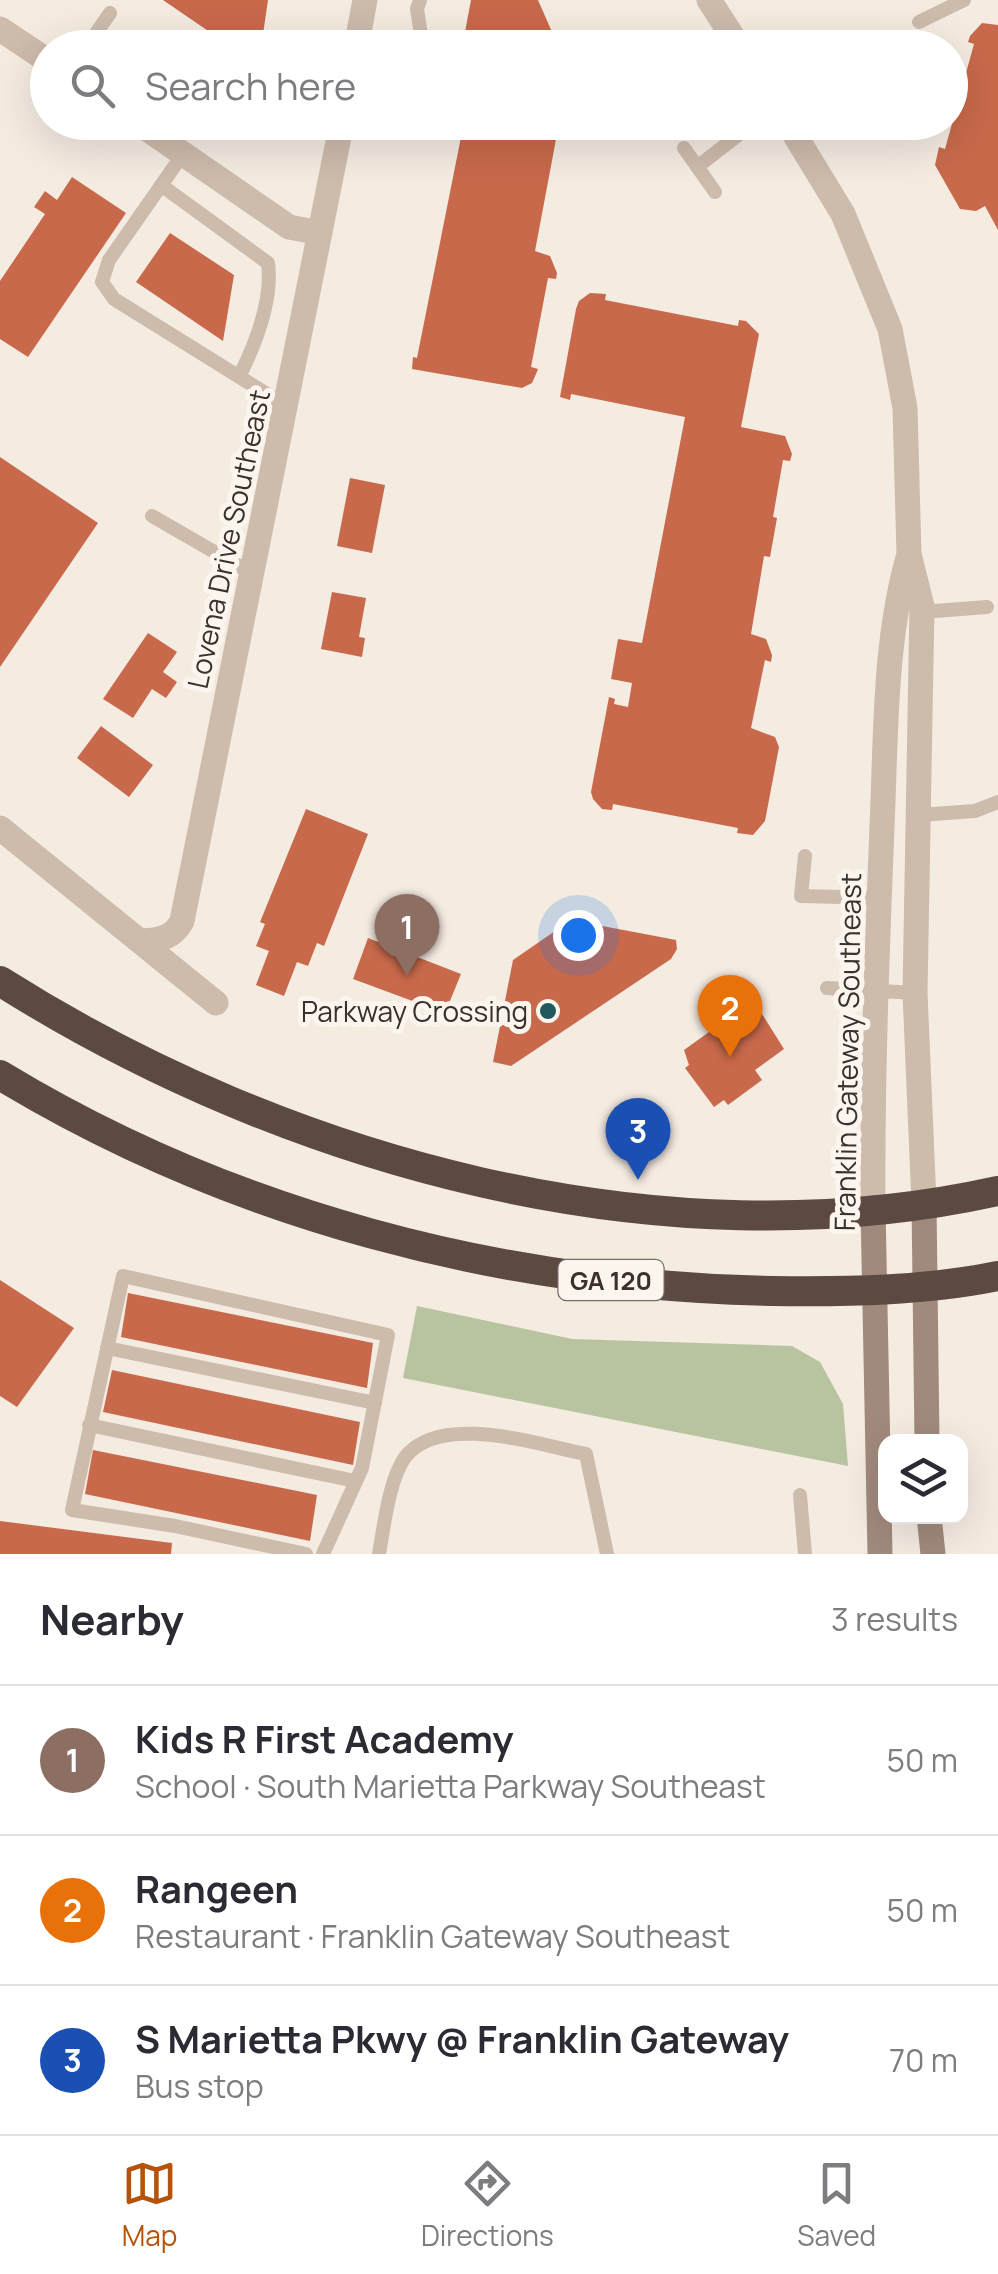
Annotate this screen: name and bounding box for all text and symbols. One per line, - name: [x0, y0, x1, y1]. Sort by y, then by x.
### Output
- search box: [30, 30, 968, 140]
- icon: search: [65, 58, 120, 113]
- text: Search here: [145, 59, 356, 111]
- street label: Lovena Drive Southeast: [178, 386, 278, 692]
- street label: Franklin Gateway Southeast: [825, 873, 869, 1231]
- pin: 1: [374, 894, 440, 976]
- your location: [553, 910, 604, 961]
- pin: 2: [698, 974, 762, 1057]
- place label: Parkway Crossing: [301, 992, 528, 1030]
- marker: Parkway Crossing: [537, 1000, 559, 1022]
- pin: 3: [606, 1098, 670, 1180]
- road number: GA 120: [558, 1260, 664, 1300]
- map controls: [878, 1434, 968, 1524]
- button: layers: [878, 1434, 968, 1524]
- text: Nearby: [40, 1590, 184, 1648]
- text: 3 results: [831, 1597, 958, 1641]
- text: Kids R First Academy: [135, 1712, 513, 1764]
- text: 1: [65, 1738, 80, 1782]
- text: 50 m: [886, 1738, 958, 1782]
- text: School · South Marietta Parkway Southeast: [135, 1764, 766, 1808]
- text: Rangeen: [135, 1862, 298, 1914]
- text: 2: [63, 1888, 82, 1932]
- text: 50 m: [886, 1888, 958, 1932]
- text: Restaurant · Franklin Gateway Southeast: [135, 1914, 730, 1958]
- text: S Marietta Pkwy @ Franklin Gateway: [135, 2012, 789, 2064]
- text: 3: [63, 2038, 82, 2082]
- text: 70 m: [889, 2038, 958, 2082]
- text: Bus stop: [135, 2064, 264, 2108]
- tab: Map: [122, 2156, 177, 2254]
- tab: Directions: [421, 2156, 554, 2254]
- tab: Saved: [797, 2156, 876, 2254]

